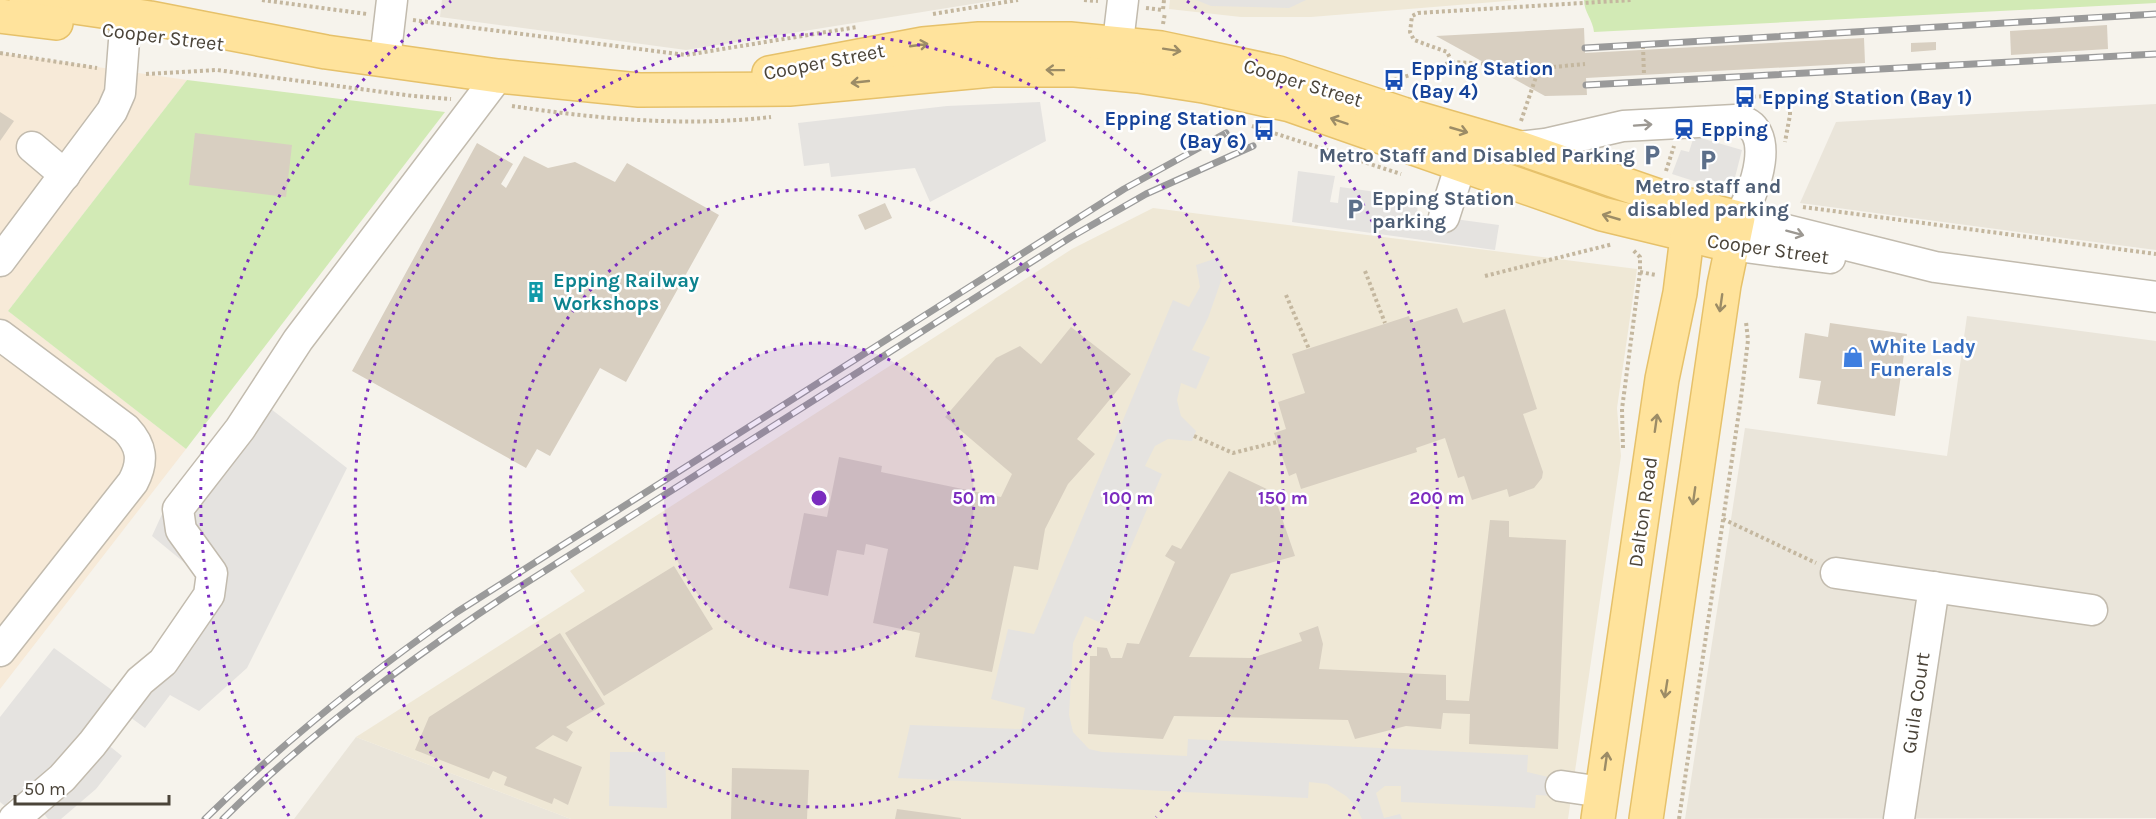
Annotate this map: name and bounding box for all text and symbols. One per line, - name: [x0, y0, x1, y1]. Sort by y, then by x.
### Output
- street label: Cooper Street: [101, 18, 226, 56]
- street label: Cooper Street: [761, 39, 887, 85]
- one-way arrow: [908, 39, 928, 50]
- one-way arrow: [1162, 45, 1182, 56]
- street label: Cooper Street: [1241, 54, 1366, 112]
- place label: Epping Station (Bay 4): [1411, 57, 1553, 103]
- one-way arrow: [1045, 64, 1065, 76]
- bus stop icon: Epping Station (Bay 4): [1382, 68, 1406, 92]
- one-way arrow: [851, 77, 871, 88]
- bus stop icon: Epping Station (Bay 1): [1733, 85, 1757, 109]
- place label: Epping Station (Bay 1): [1762, 86, 1972, 109]
- place label: Epping Station (Bay 6): [1105, 107, 1247, 153]
- one-way arrow: [1330, 114, 1349, 125]
- station icon: Epping: [1672, 117, 1696, 141]
- bus stop icon: Epping Station (Bay 6): [1252, 118, 1276, 142]
- place label: Epping: [1701, 118, 1768, 141]
- one-way arrow: [1632, 119, 1652, 130]
- one-way arrow: [1449, 125, 1468, 136]
- parking icon: Metro Staff and Disabled Parking: [1640, 143, 1664, 167]
- place label: Metro Staff and Disabled Parking: [1319, 144, 1635, 167]
- parking icon: Metro staff and disabled parking: [1696, 148, 1720, 172]
- place label: Metro staff and disabled parking: [1627, 175, 1789, 221]
- place label: Epping Station parking: [1372, 187, 1514, 233]
- parking icon: Epping Station parking: [1343, 197, 1367, 221]
- one-way arrow: [1601, 211, 1620, 222]
- one-way arrow: [1785, 228, 1804, 239]
- street label: Cooper Street: [1706, 229, 1831, 269]
- place label: Epping Railway Workshops: [553, 269, 699, 315]
- building icon: Epping Railway Workshops: [524, 280, 548, 304]
- one-way arrow: [1716, 293, 1727, 312]
- place label: White Lady Funerals: [1870, 335, 1975, 381]
- shop icon: White Lady Funerals: [1841, 345, 1865, 369]
- one-way arrow: [1651, 413, 1662, 433]
- street label: Dalton Road: [1624, 455, 1662, 569]
- one-way arrow: [1689, 486, 1700, 506]
- text: 50 m: [952, 487, 996, 509]
- text: 100 m: [1103, 487, 1153, 509]
- text: 150 m: [1258, 487, 1308, 509]
- text: 200 m: [1409, 487, 1465, 509]
- centre of rings: [809, 488, 829, 508]
- street label: Guila Court: [1897, 650, 1935, 755]
- one-way arrow: [1661, 679, 1672, 699]
- one-way arrow: [1601, 752, 1612, 771]
- scale bar: [15, 768, 170, 806]
- text: 50 m: [24, 778, 66, 800]

